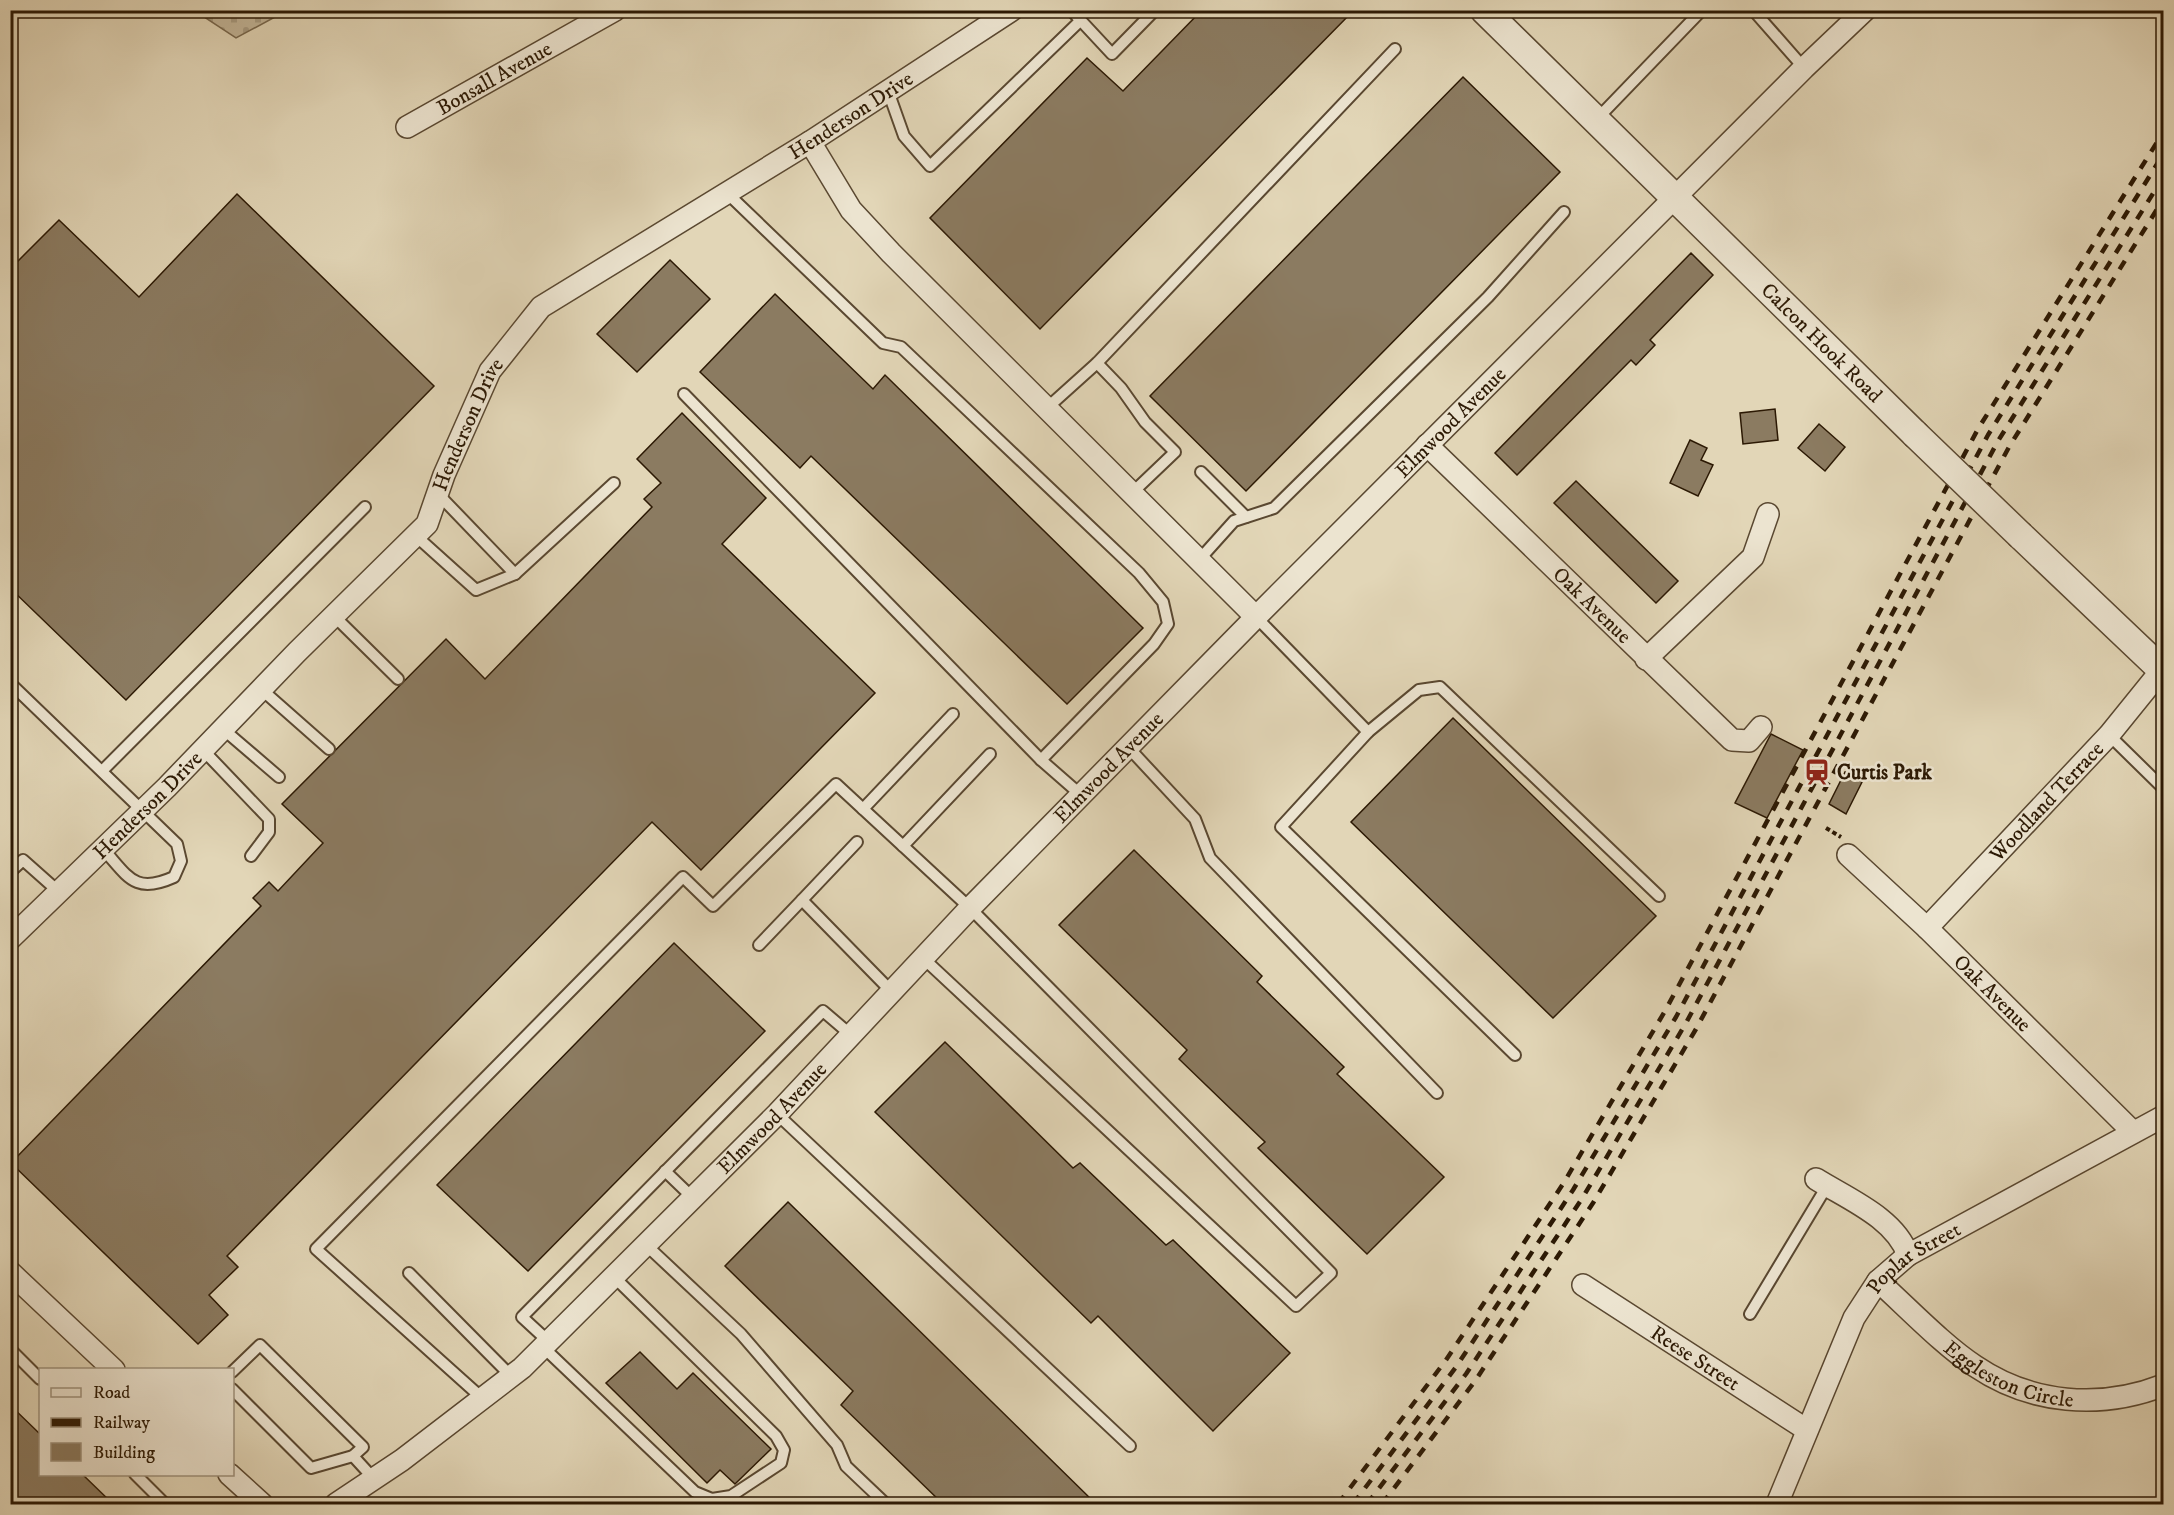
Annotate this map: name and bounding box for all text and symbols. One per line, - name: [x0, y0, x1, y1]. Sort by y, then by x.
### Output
- street label: Bonsall Avenue: [432, 36, 557, 122]
- street label: Henderson Drive: [784, 66, 919, 166]
- street label: Calcon Hook Road: [1755, 278, 1888, 409]
- street label: Henderson Drive: [427, 353, 510, 495]
- street label: Elmwood Avenue: [1390, 362, 1512, 484]
- street label: Oak Avenue: [1547, 562, 1637, 650]
- street label: Elmwood Avenue: [1048, 707, 1170, 829]
- street label: Woodland Terrace: [1984, 737, 2110, 868]
- street label: Henderson Drive: [88, 746, 209, 865]
- station icon: Curtis Park: [1802, 757, 1832, 787]
- place label: Curtis Park: [1837, 760, 1932, 786]
- street label: Oak Avenue: [1948, 950, 2037, 1038]
- street label: Elmwood Avenue: [712, 1057, 833, 1180]
- street label: Poplar Street: [1861, 1217, 1966, 1299]
- street label: Reese Street: [1645, 1320, 1745, 1397]
- street label: Eggleston Circle: [1938, 1335, 2075, 1414]
- legend: [39, 1368, 234, 1476]
- text: Road: [93, 1382, 130, 1404]
- text: Railway: [93, 1412, 151, 1434]
- text: Building: [93, 1442, 155, 1464]

